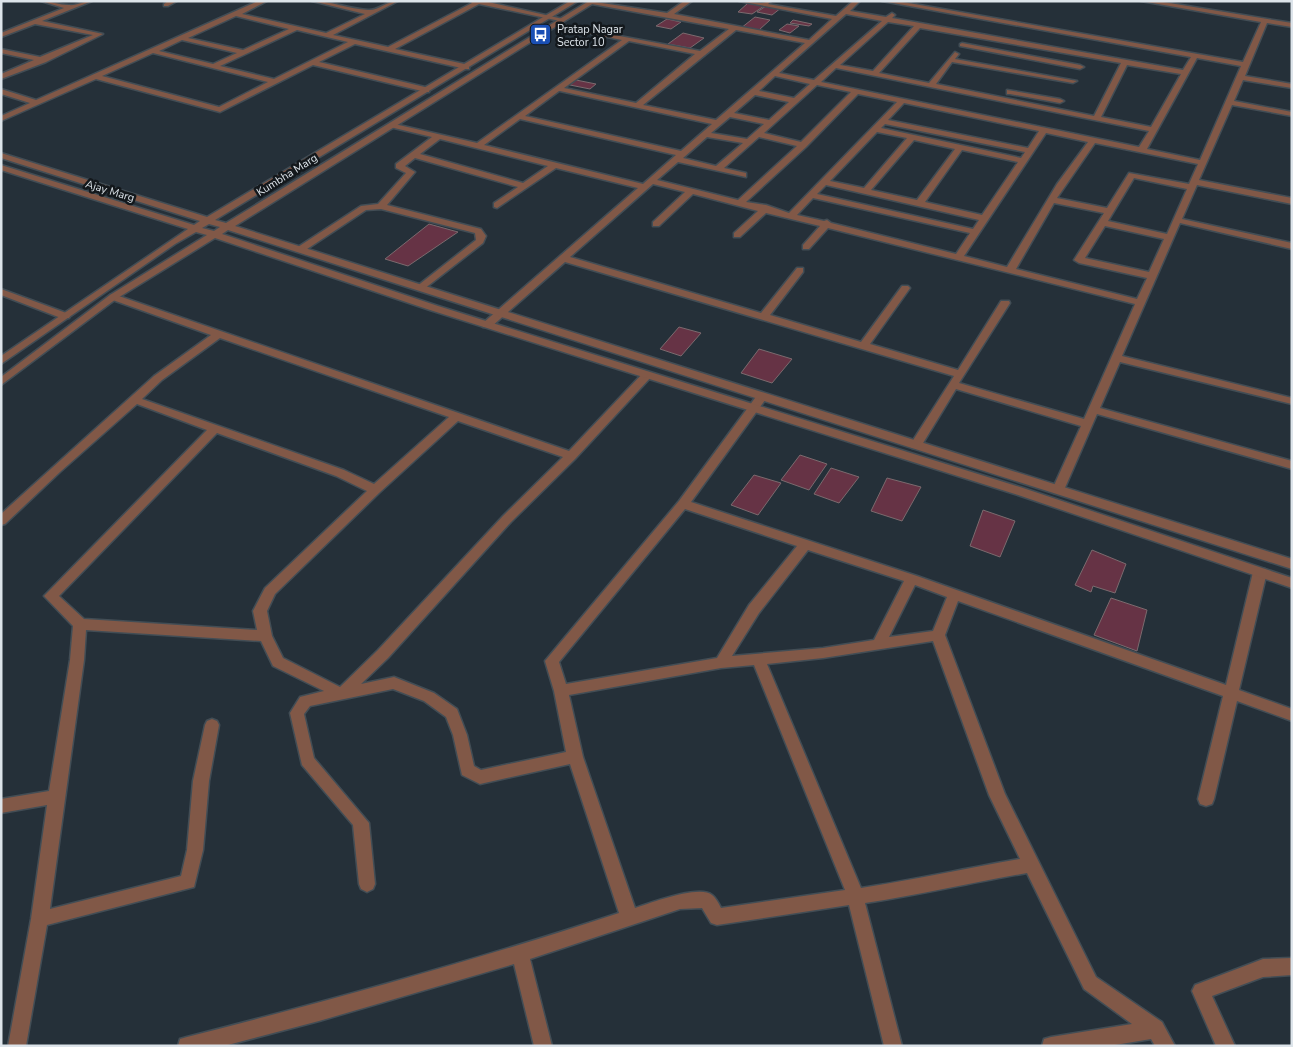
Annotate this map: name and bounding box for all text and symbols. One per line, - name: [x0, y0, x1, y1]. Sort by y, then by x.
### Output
- place label: Pratap Nagar Sector 10: [557, 22, 623, 50]
- bus stop icon: Pratap Nagar Sector 10: [529, 23, 553, 47]
- street label: Kumbha Marg: [254, 150, 320, 200]
- street label: Ajay Marg: [84, 176, 136, 206]

